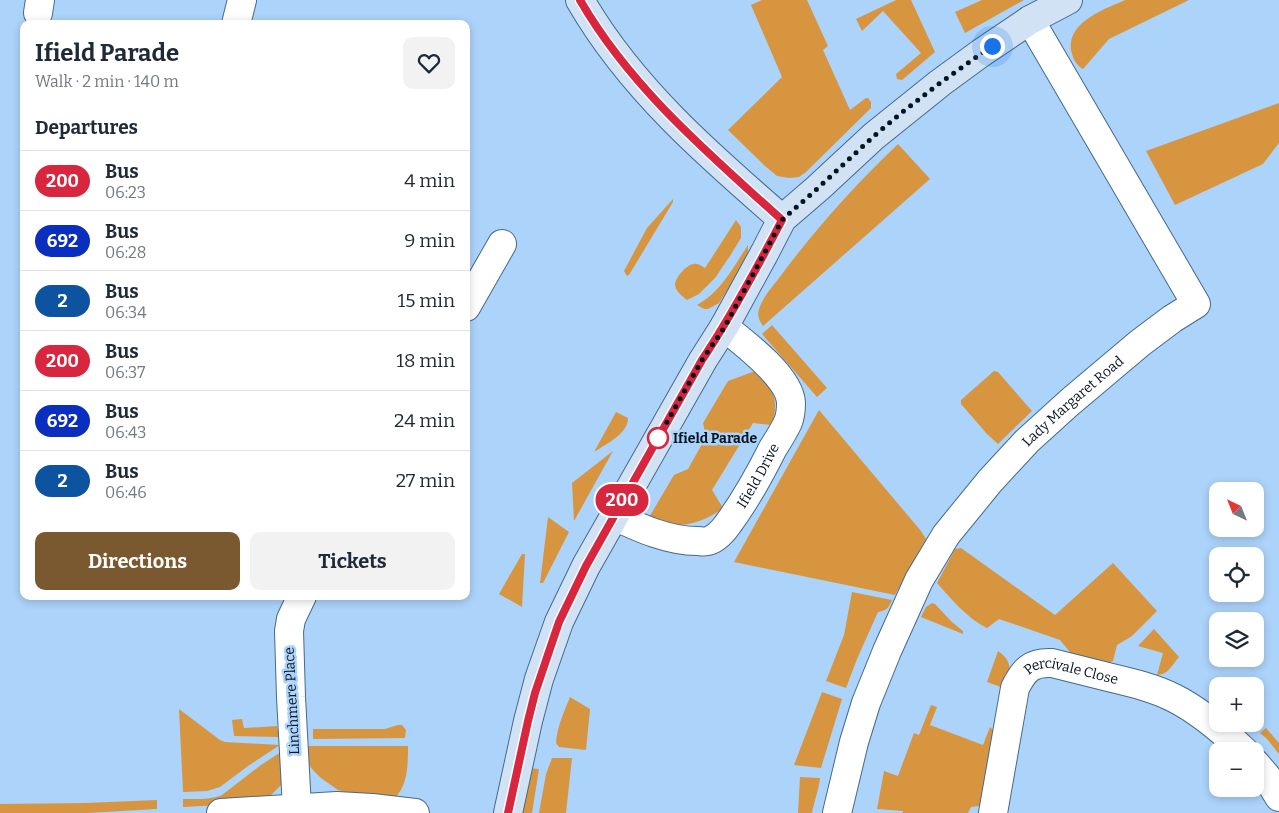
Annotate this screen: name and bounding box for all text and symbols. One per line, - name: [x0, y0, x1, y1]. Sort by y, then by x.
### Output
- your location: [980, 34, 1005, 59]
- button: heart: [403, 37, 455, 89]
- text: Ifield Parade: [35, 39, 179, 67]
- text: Walk · 2 min · 140 m: [35, 72, 179, 91]
- text: Departures: [35, 116, 138, 139]
- text: Bus: [105, 160, 139, 183]
- text: 4 min: [404, 169, 455, 192]
- text: 200: [46, 170, 79, 192]
- text: 06:23: [105, 183, 146, 202]
- text: Bus: [105, 220, 139, 243]
- text: 9 min: [404, 229, 455, 252]
- text: 692: [47, 230, 78, 252]
- text: 06:28: [105, 243, 146, 262]
- text: Bus: [105, 280, 139, 303]
- text: 15 min: [398, 289, 455, 312]
- text: 2: [57, 290, 68, 312]
- text: 06:34: [105, 303, 147, 322]
- text: Bus: [105, 340, 139, 363]
- text: 18 min: [396, 349, 455, 372]
- text: 200: [46, 350, 79, 372]
- street label: Lady Margaret Road: [1018, 352, 1127, 450]
- text: 06:37: [105, 363, 145, 382]
- text: Bus: [105, 400, 139, 423]
- text: 24 min: [394, 409, 455, 432]
- text: 692: [47, 410, 78, 432]
- text: 06:43: [105, 423, 147, 442]
- marker: Ifield Parade: [647, 427, 669, 449]
- place label: Ifield Parade: [673, 430, 757, 447]
- street label: Ifield Drive: [733, 440, 782, 511]
- text: Bus: [105, 460, 139, 483]
- text: 27 min: [396, 469, 455, 492]
- text: 2: [57, 470, 68, 492]
- north arrow: [1209, 482, 1264, 538]
- map controls: [1209, 482, 1264, 797]
- text: 06:46: [105, 483, 147, 502]
- line badge: 200: [593, 484, 651, 516]
- text: 200: [606, 489, 639, 511]
- button: Directions: [35, 532, 240, 590]
- button: Tickets: [250, 532, 455, 590]
- button: locate: [1209, 547, 1264, 602]
- button: layers: [1209, 612, 1264, 667]
- street label: Linchmere Place: [281, 647, 303, 755]
- street label: Percivale Close: [1020, 654, 1120, 688]
- button: +: [1209, 677, 1264, 732]
- button: −: [1209, 742, 1264, 797]

